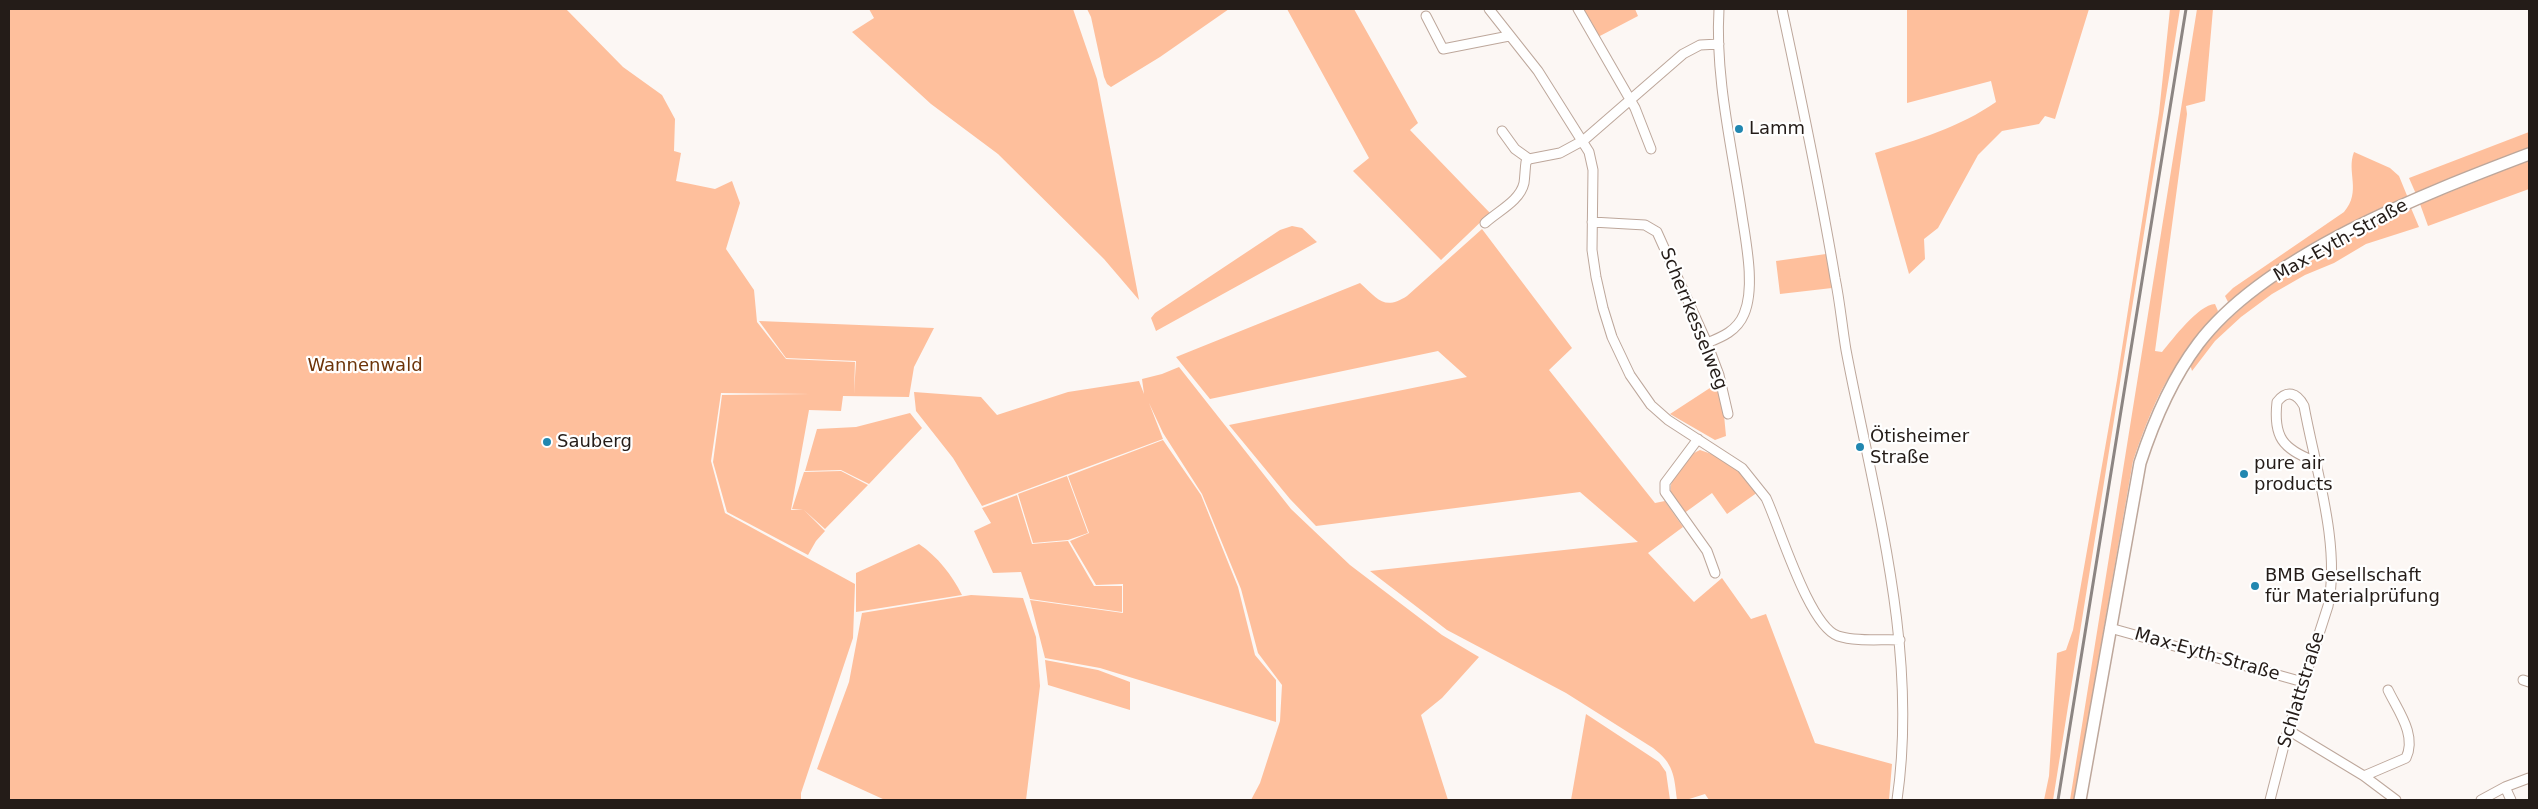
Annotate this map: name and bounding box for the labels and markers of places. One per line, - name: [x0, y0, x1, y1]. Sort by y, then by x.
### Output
- place label: Lamm: [1749, 118, 1805, 140]
- marker: Lamm: [1733, 123, 1745, 135]
- place label: Ötisheimer Straße: [1870, 426, 1969, 468]
- place label: Sauberg: [557, 431, 632, 453]
- marker: Sauberg: [541, 436, 553, 448]
- marker: Ötisheimer Straße: [1854, 441, 1866, 453]
- place label: pure air products: [2254, 453, 2333, 496]
- marker: pure air products: [2238, 468, 2250, 480]
- place label: BMB Gesellschaft für Materialprüfung: [2265, 565, 2440, 608]
- marker: BMB Gesellschaft für Materialprüfung: [2249, 580, 2261, 592]

